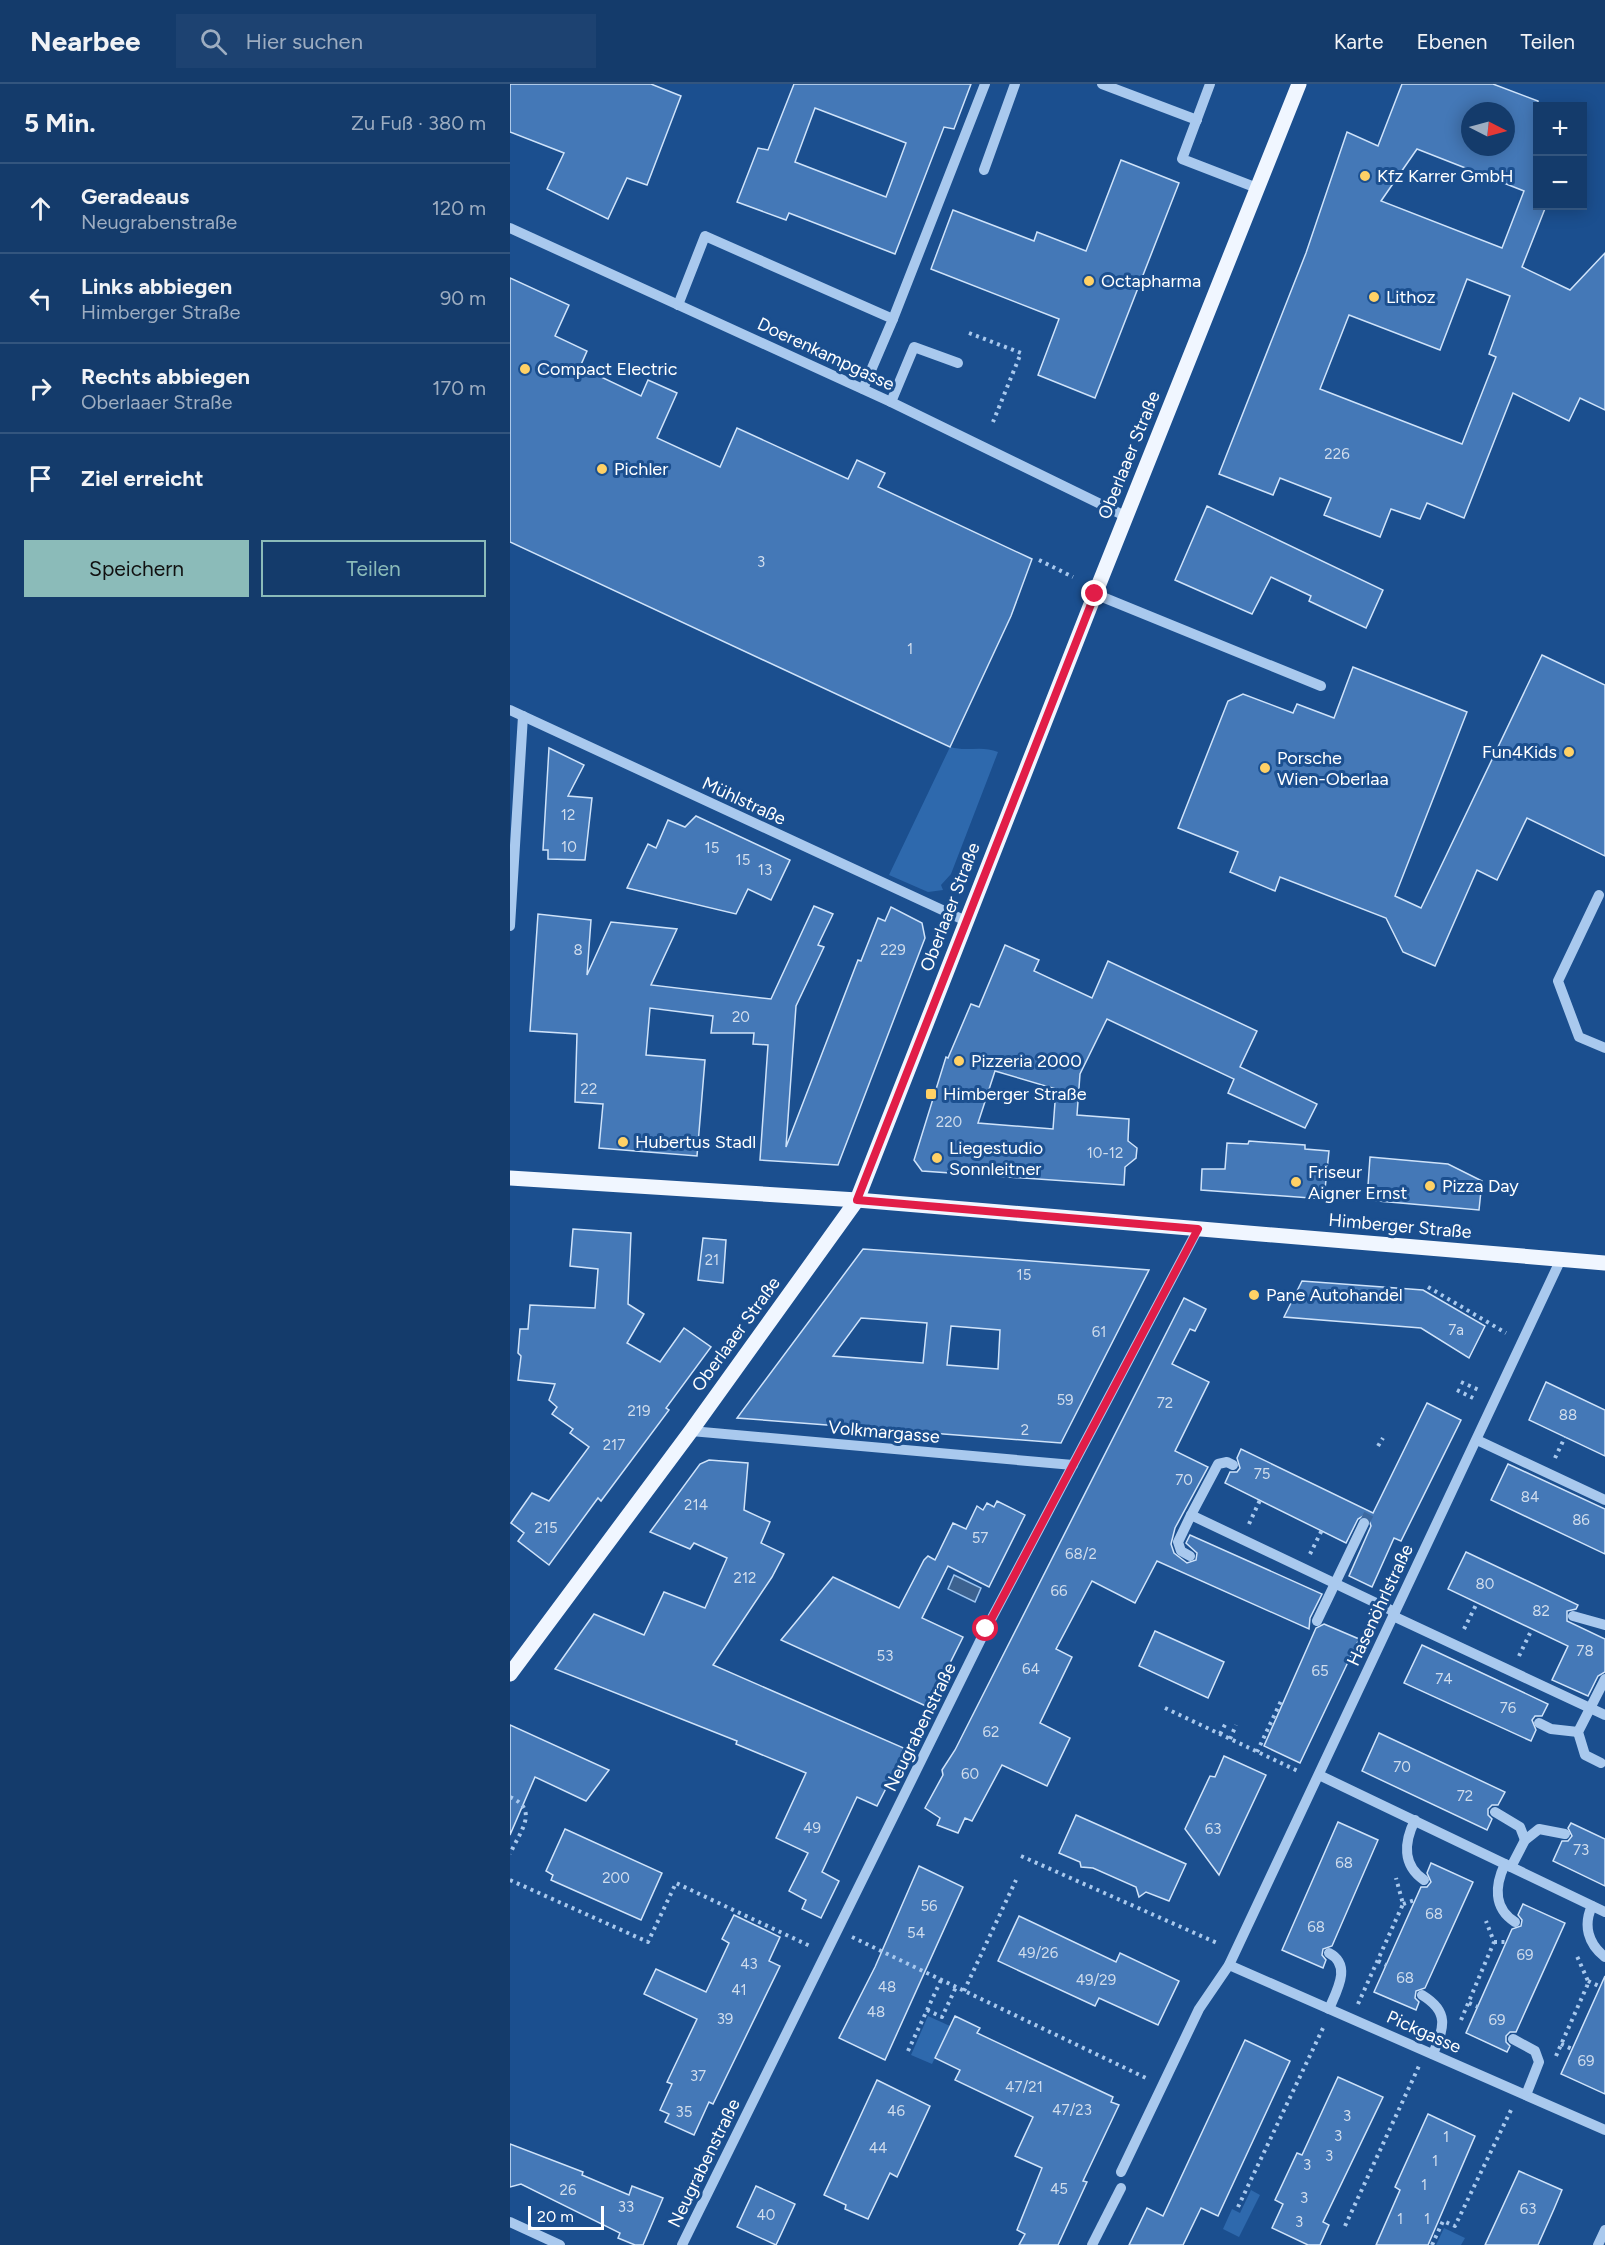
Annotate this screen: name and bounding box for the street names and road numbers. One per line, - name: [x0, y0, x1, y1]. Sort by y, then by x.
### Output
- street label: Doerenkampgasse: [754, 313, 898, 395]
- street label: Oberlaaer Straße: [1093, 388, 1165, 522]
- street label: Mühlstraße: [699, 772, 789, 830]
- street label: Oberlaaer Straße: [915, 839, 985, 975]
- street label: Himberger Straße: [1328, 1209, 1473, 1243]
- street label: Oberlaaer Straße: [687, 1272, 785, 1396]
- street label: Volkmargasse: [827, 1416, 941, 1448]
- street label: Hasenöhrlstraße: [1342, 1540, 1418, 1669]
- street label: Neugrabenstraße: [879, 1659, 961, 1795]
- street label: Pickgasse: [1383, 2006, 1465, 2058]
- street label: Neugrabenstraße: [663, 2095, 745, 2231]

